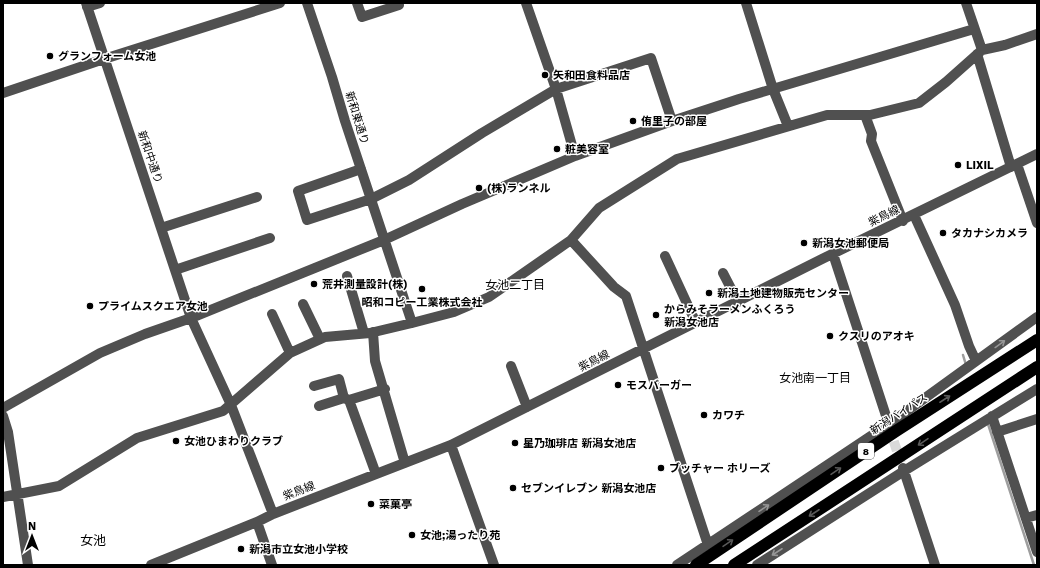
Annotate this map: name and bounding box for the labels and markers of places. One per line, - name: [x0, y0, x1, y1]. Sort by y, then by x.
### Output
- place label: グランフォーム女池: [58, 50, 156, 63]
- marker: グランフォーム女池: [45, 51, 55, 61]
- place label: 矢和田食料品店: [553, 69, 630, 82]
- marker: 矢和田食料品店: [540, 70, 550, 80]
- place label: 侑里子の部屋: [641, 115, 707, 128]
- marker: 侑里子の部屋: [628, 116, 638, 126]
- place label: 粧美容室: [565, 143, 609, 156]
- marker: 粧美容室: [552, 144, 562, 154]
- place label: LIXIL: [966, 159, 994, 172]
- marker: LIXIL: [953, 160, 963, 170]
- place label: (株)ランネル: [487, 182, 550, 195]
- marker: (株)ランネル: [474, 183, 484, 193]
- place label: タカナシカメラ: [951, 227, 1028, 240]
- marker: タカナシカメラ: [938, 228, 948, 238]
- place label: 新潟女池郵便局: [812, 237, 889, 250]
- marker: 新潟女池郵便局: [799, 238, 809, 248]
- place label: 荒井測量設計(株): [322, 278, 408, 291]
- marker: 荒井測量設計(株): [309, 279, 319, 289]
- marker: 昭和コピー工業株式会社: [417, 284, 427, 294]
- place label: 新潟土地建物販売センター: [717, 287, 849, 300]
- marker: 新潟土地建物販売センター: [704, 288, 714, 298]
- place label: 昭和コピー工業株式会社: [362, 296, 483, 309]
- place label: プライムスクエア女池: [98, 300, 208, 313]
- marker: プライムスクエア女池: [85, 301, 95, 311]
- place label: からみそラーメンふくろう 新潟女池店: [664, 303, 796, 329]
- marker: からみそラーメンふくろう 新潟女池店: [651, 310, 661, 320]
- place label: クスリのアオキ: [838, 330, 915, 343]
- marker: クスリのアオキ: [825, 331, 835, 341]
- place label: モスバーガー: [626, 379, 692, 392]
- marker: モスバーガー: [613, 380, 623, 390]
- place label: カワチ: [712, 409, 745, 422]
- marker: カワチ: [699, 410, 709, 420]
- place label: 女池ひまわりクラブ: [184, 435, 283, 448]
- marker: 女池ひまわりクラブ: [171, 436, 181, 446]
- place label: 星乃珈琲店 新潟女池店: [523, 437, 636, 450]
- marker: 星乃珈琲店 新潟女池店: [510, 438, 520, 448]
- place label: ブッチャー ホリーズ: [669, 462, 771, 475]
- marker: ブッチャー ホリーズ: [656, 463, 666, 473]
- place label: セブンイレブン 新潟女池店: [521, 482, 656, 495]
- marker: セブンイレブン 新潟女池店: [508, 483, 518, 493]
- place label: 菜菓亭: [379, 498, 412, 511]
- marker: 菜菓亭: [366, 499, 376, 509]
- place label: 女池;湯ったり苑: [420, 529, 500, 542]
- marker: 女池;湯ったり苑: [407, 530, 417, 540]
- place label: 新潟市立女池小学校: [249, 543, 348, 556]
- marker: 新潟市立女池小学校: [236, 544, 246, 554]

